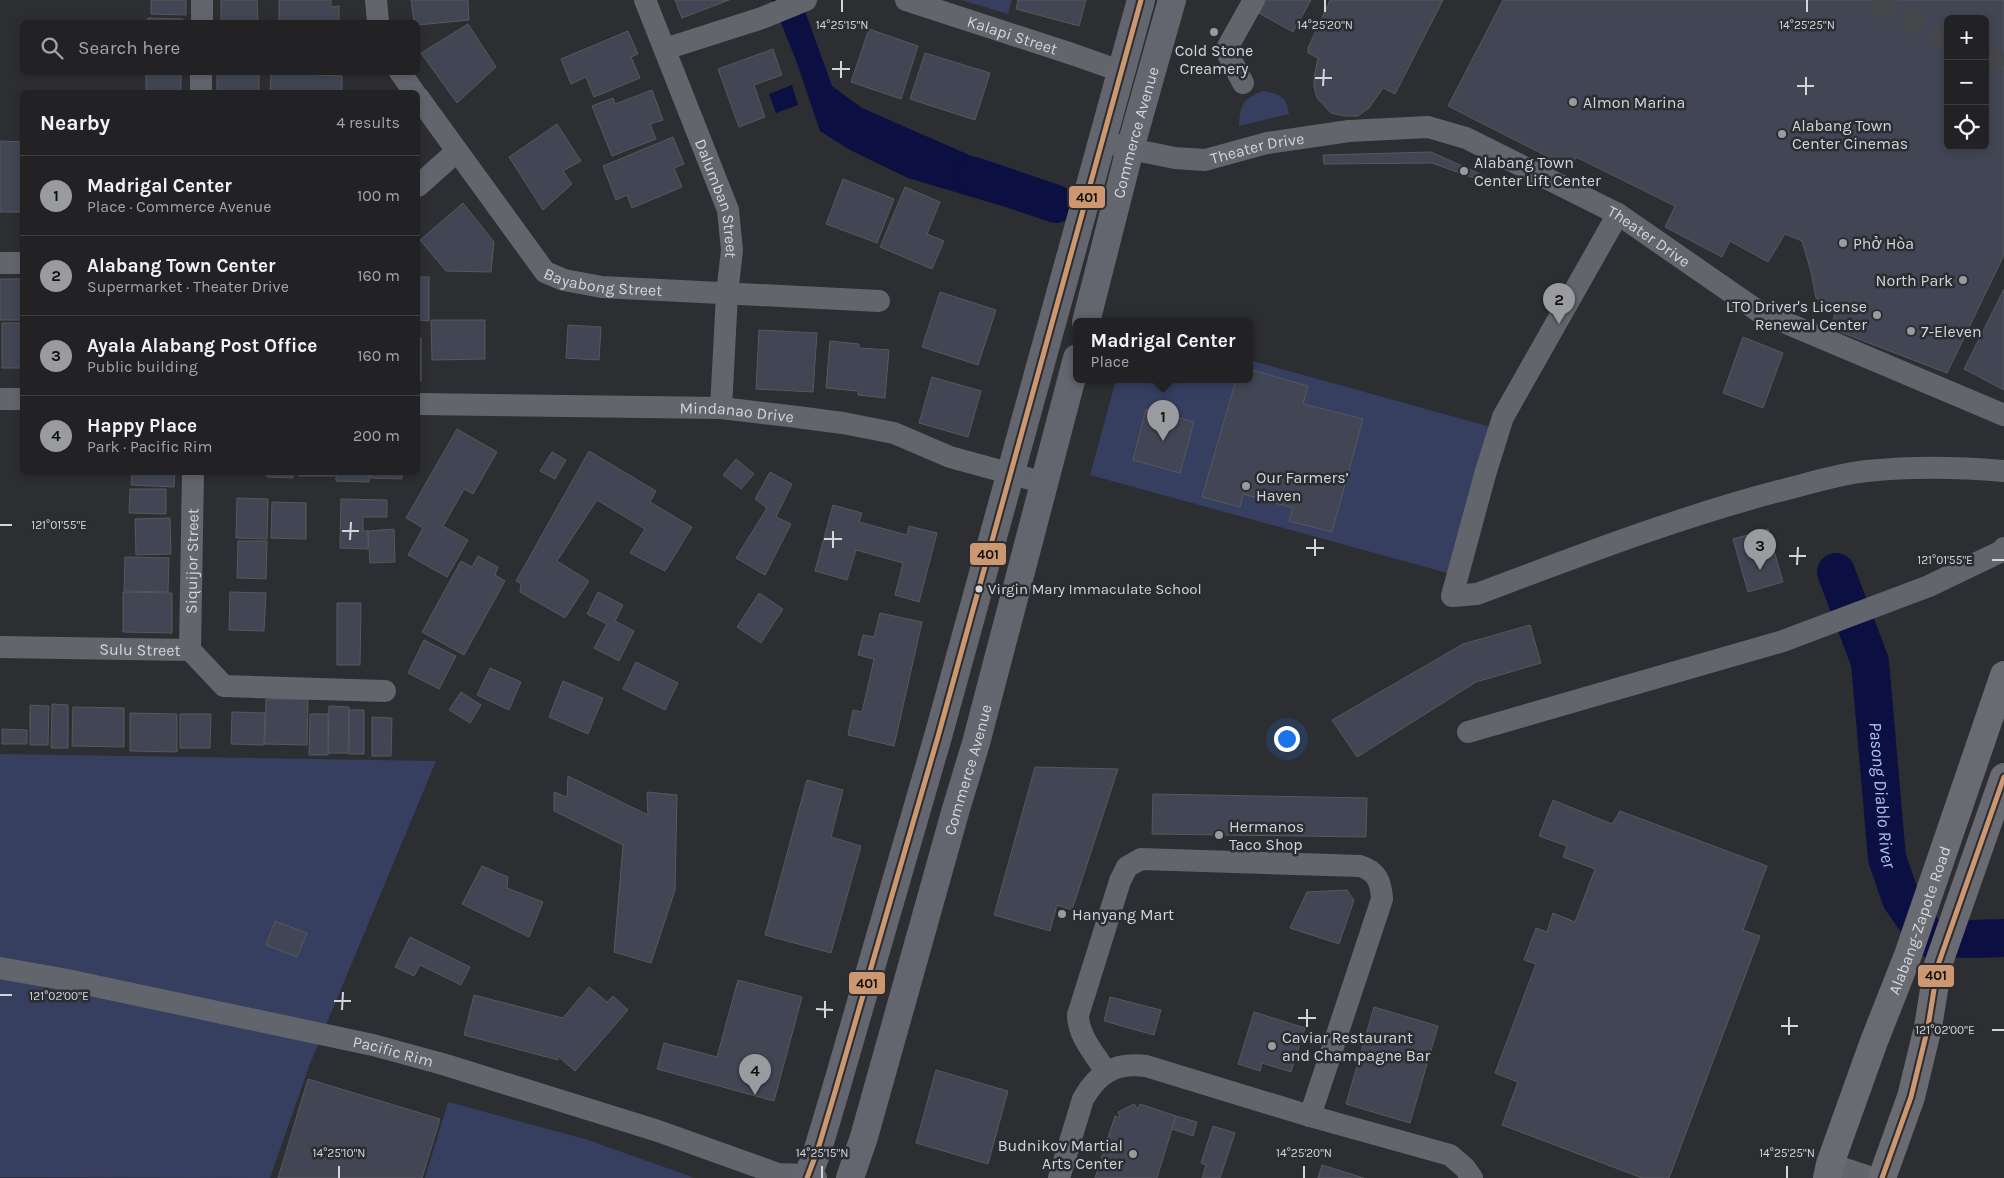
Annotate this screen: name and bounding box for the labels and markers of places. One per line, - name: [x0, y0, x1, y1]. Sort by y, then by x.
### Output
- marker: Cold Stone Creamery: [1208, 26, 1220, 38]
- place label: Cold Stone Creamery: [1175, 41, 1253, 78]
- place label: Almon Marina: [1583, 93, 1685, 112]
- marker: Almon Marina: [1567, 96, 1579, 108]
- place label: Alabang Town Center Cinemas: [1792, 116, 1908, 153]
- marker: Alabang Town Center Cinemas: [1776, 128, 1788, 140]
- place label: Alabang Town Center Lift Center: [1474, 153, 1601, 190]
- marker: Alabang Town Center Lift Center: [1458, 165, 1470, 177]
- place label: Phở Hòa: [1853, 234, 1914, 253]
- marker: Phở Hòa: [1837, 237, 1849, 249]
- place label: North Park: [1876, 271, 1953, 290]
- marker: North Park: [1957, 274, 1969, 286]
- pin: 2: [1543, 283, 1575, 324]
- place label: LTO Driver's License Renewal Center: [1726, 297, 1867, 334]
- marker: LTO Driver's License Renewal Center: [1871, 309, 1883, 321]
- place label: 7-Eleven: [1921, 322, 1982, 341]
- marker: 7-Eleven: [1905, 325, 1917, 337]
- pin: 1: [1147, 400, 1179, 441]
- place label: Our Farmers’ Haven: [1256, 468, 1349, 505]
- marker: Our Farmers’ Haven: [1240, 480, 1252, 492]
- pin: 3: [1744, 529, 1776, 570]
- place label: Virgin Mary Immaculate School: [988, 580, 1202, 598]
- marker: Virgin Mary Immaculate School: [974, 584, 984, 594]
- place label: Hermanos Taco Shop: [1229, 817, 1304, 854]
- marker: Hermanos Taco Shop: [1213, 829, 1225, 841]
- place label: Hanyang Mart: [1072, 905, 1174, 924]
- marker: Hanyang Mart: [1056, 908, 1068, 920]
- place label: Caviar Restaurant and Champagne Bar: [1282, 1028, 1431, 1065]
- marker: Caviar Restaurant and Champagne Bar: [1266, 1040, 1278, 1052]
- pin: 4: [739, 1054, 771, 1095]
- place label: Budnikov Martial Arts Center: [998, 1136, 1123, 1173]
- marker: Budnikov Martial Arts Center: [1127, 1148, 1139, 1160]

